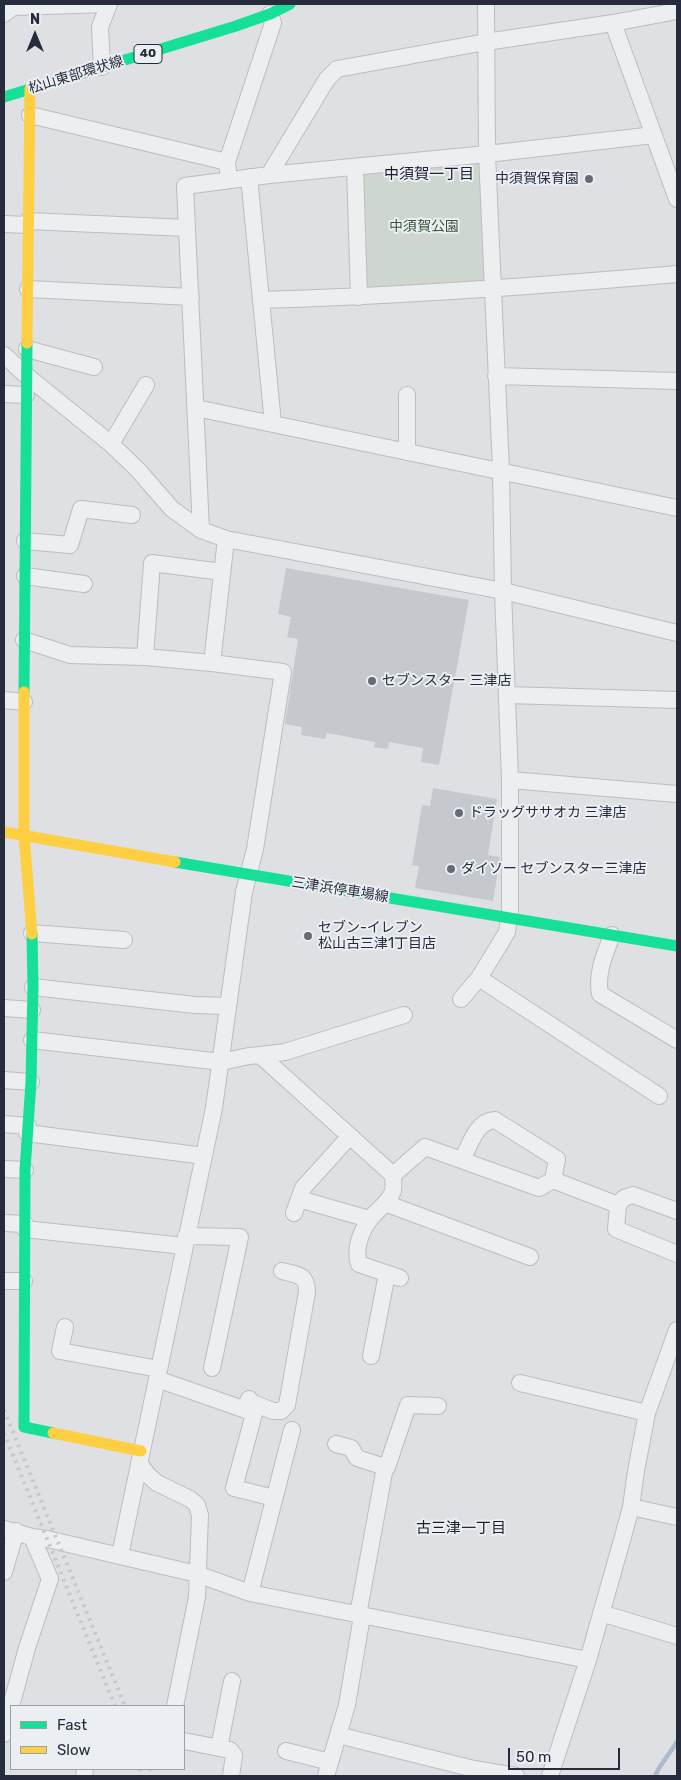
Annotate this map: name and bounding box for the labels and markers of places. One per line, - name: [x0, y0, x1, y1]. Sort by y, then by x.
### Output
- place label: 中須賀保育園: [495, 171, 579, 187]
- marker: 中須賀保育園: [583, 173, 595, 185]
- place label: セブンスター 三津店: [382, 673, 511, 689]
- marker: セブンスター 三津店: [366, 675, 378, 687]
- place label: ドラッグササオカ 三津店: [469, 805, 626, 821]
- marker: ドラッグササオカ 三津店: [453, 807, 465, 819]
- place label: ダイソー セブンスター三津店: [461, 861, 646, 877]
- marker: ダイソー セブンスター三津店: [445, 863, 457, 875]
- place label: セブン-イレブン 松山古三津1丁目店: [318, 920, 436, 952]
- marker: セブン-イレブン 松山古三津1丁目店: [302, 930, 314, 942]

